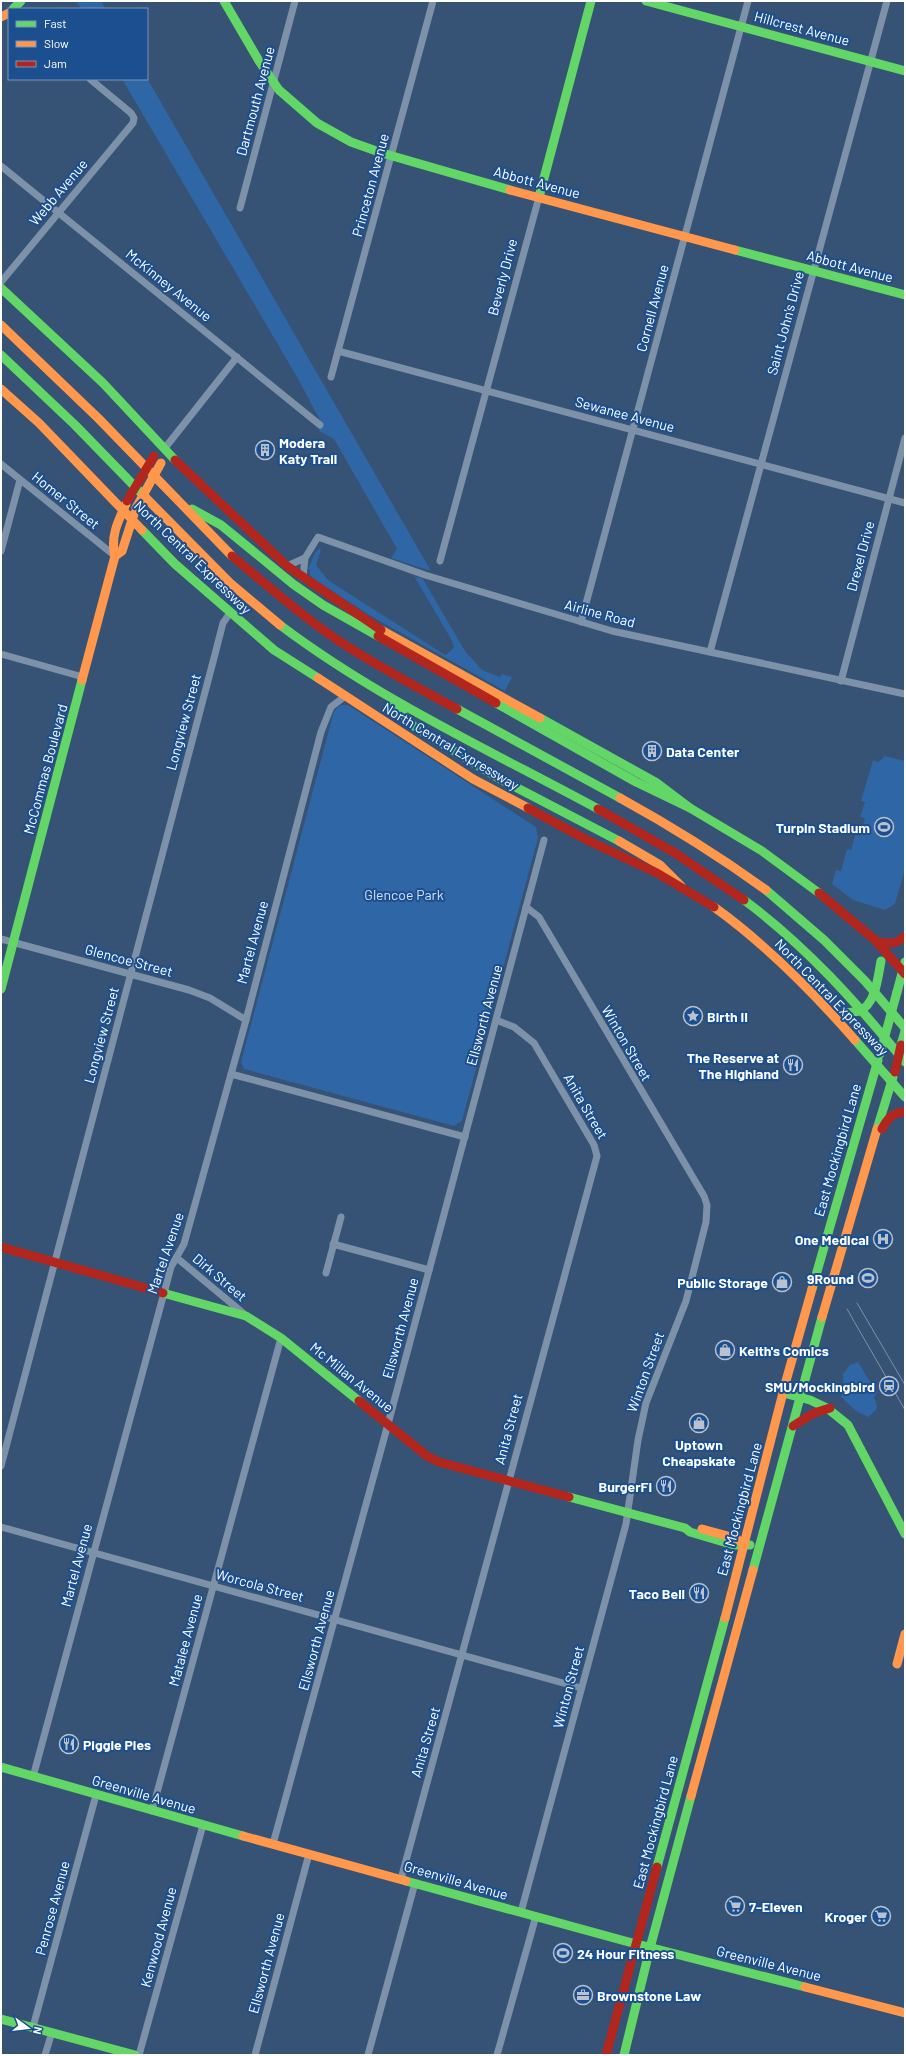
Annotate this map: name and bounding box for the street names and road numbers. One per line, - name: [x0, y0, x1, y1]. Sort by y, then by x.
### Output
- street label: Hillcrest Avenue: [753, 7, 851, 49]
- street label: Dartmouth Avenue: [232, 44, 278, 158]
- street label: Princeton Avenue: [348, 131, 392, 239]
- street label: Webb Avenue: [25, 155, 91, 229]
- street label: Abbott Avenue: [492, 162, 582, 202]
- street label: Beverly Drive: [484, 237, 520, 317]
- street label: McKinney Avenue: [123, 245, 215, 325]
- street label: Abbott Avenue: [805, 246, 895, 286]
- street label: Cornell Avenue: [632, 262, 672, 354]
- street label: Saint John's Drive: [763, 269, 807, 377]
- street label: Sewanee Avenue: [573, 393, 677, 435]
- street label: Homer Street: [29, 468, 103, 532]
- street label: North Central Expressway: [131, 497, 255, 618]
- street label: Drexel Drive: [842, 519, 878, 593]
- street label: Airline Road: [563, 595, 637, 631]
- street label: Longview Street: [162, 672, 204, 772]
- street label: North Central Expressway: [380, 698, 523, 794]
- street label: McCommas Boulevard: [19, 702, 71, 836]
- street label: Martel Avenue: [233, 899, 271, 985]
- street label: North Central Expressway: [772, 935, 893, 1059]
- street label: Glencoe Street: [83, 940, 175, 980]
- street label: Ellsworth Avenue: [462, 963, 506, 1067]
- street label: Longview Street: [80, 985, 122, 1085]
- street label: Winton Street: [599, 1002, 655, 1084]
- street label: Anita Street: [560, 1070, 612, 1142]
- street label: East Mockingbird Lane: [810, 1082, 864, 1218]
- street label: Martel Avenue: [143, 1210, 187, 1296]
- street label: Dirk Street: [190, 1249, 250, 1305]
- street label: Ellsworth Avenue: [378, 1276, 422, 1380]
- street label: Winton Street: [623, 1329, 667, 1415]
- street label: Mc Millan Avenue: [307, 1338, 397, 1416]
- street label: Anita Street: [490, 1392, 526, 1466]
- street label: East Mockingbird Lane: [713, 1440, 765, 1578]
- street label: Martel Avenue: [57, 1522, 95, 1608]
- street label: Worcola Street: [214, 1565, 306, 1605]
- street label: Ellsworth Avenue: [294, 1588, 338, 1692]
- street label: Matalee Avenue: [165, 1592, 205, 1688]
- street label: Winton Street: [549, 1644, 587, 1730]
- street label: Anita Street: [407, 1705, 443, 1779]
- street label: East Mockingbird Lane: [629, 1753, 681, 1891]
- street label: Greenville Avenue: [90, 1771, 198, 1817]
- street label: Greenville Avenue: [402, 1857, 510, 1903]
- street label: Penrose Avenue: [31, 1859, 73, 1957]
- street label: Kenwood Avenue: [136, 1885, 180, 1989]
- street label: Ellsworth Avenue: [244, 1911, 288, 2015]
- street label: Greenville Avenue: [715, 1942, 823, 1984]

